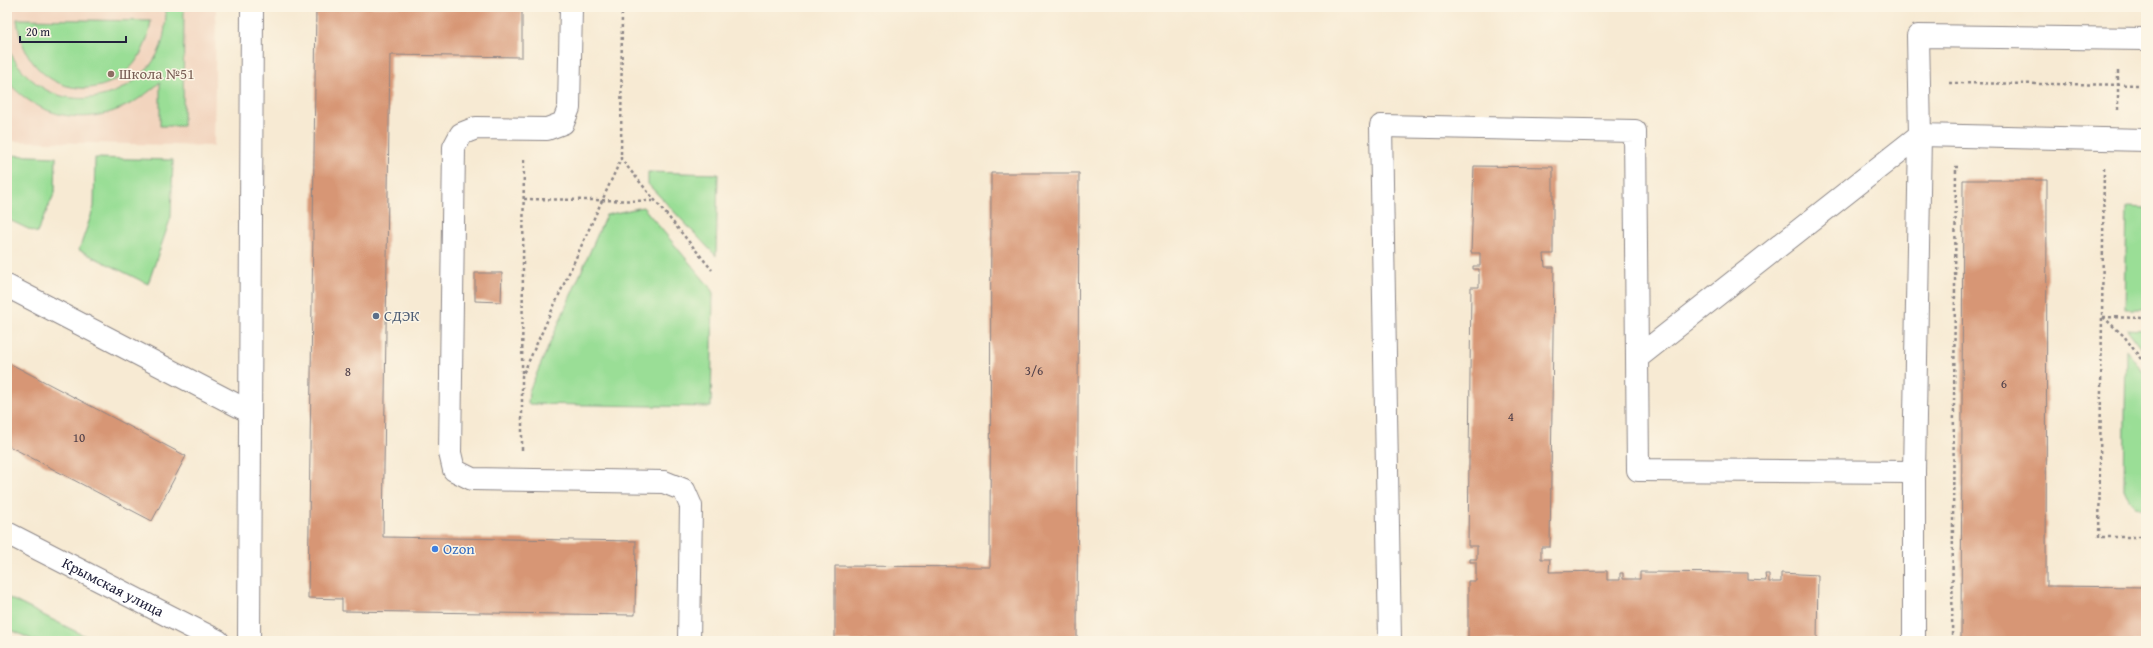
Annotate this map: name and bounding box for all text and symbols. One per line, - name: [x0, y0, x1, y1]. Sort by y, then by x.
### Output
- scale bar: [20, 18, 126, 44]
- text: 20 m: [26, 23, 50, 40]
- place label: Школа №51: [119, 63, 194, 84]
- marker: Школа №51: [106, 69, 116, 79]
- place label: СДЭК: [384, 305, 420, 326]
- marker: СДЭК: [371, 311, 381, 321]
- house number: 3/6: [1025, 361, 1043, 380]
- house number: 8: [345, 362, 351, 381]
- house number: 6: [2001, 374, 2007, 393]
- house number: 4: [1508, 407, 1514, 426]
- house number: 10: [73, 428, 85, 447]
- place label: Ozon: [443, 538, 475, 559]
- marker: Ozon: [430, 544, 440, 554]
- street label: Крымская улица: [59, 552, 168, 622]

